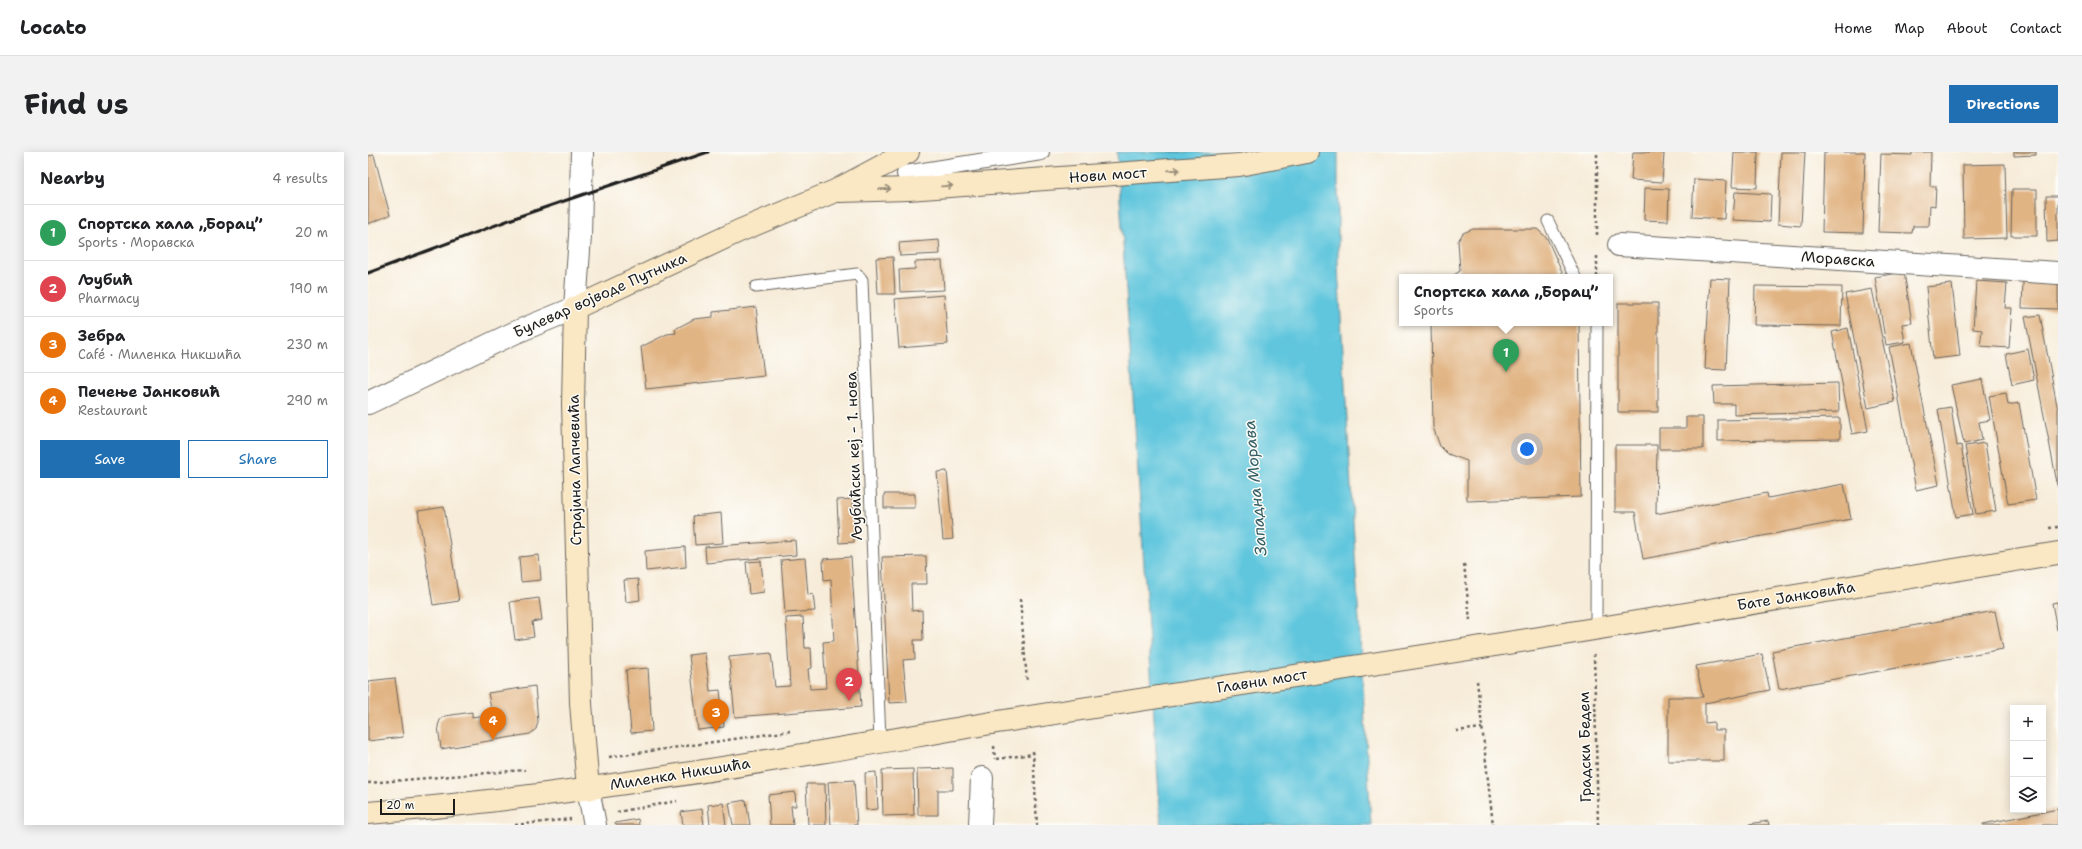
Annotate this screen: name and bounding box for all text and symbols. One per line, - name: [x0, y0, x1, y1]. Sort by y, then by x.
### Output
- text: Locato: [20, 15, 87, 40]
- text: Home: [1834, 19, 1873, 37]
- text: Map: [1895, 19, 1925, 37]
- text: About: [1947, 19, 1988, 37]
- text: Contact: [2010, 19, 2062, 37]
- text: Find us: [24, 85, 129, 123]
- button: Directions: [1949, 85, 2058, 123]
- street label: Нови мост: [1068, 162, 1148, 188]
- one-way arrow: [1167, 166, 1180, 173]
- text: Nearby: [40, 167, 105, 189]
- text: 4 results: [272, 170, 328, 187]
- one-way arrow: [940, 182, 953, 189]
- one-way arrow: [878, 185, 891, 193]
- text: Спортска хала „Борац”: [78, 214, 262, 234]
- text: 1: [50, 224, 56, 241]
- text: 20 m: [295, 224, 328, 241]
- text: Sports · Моравска: [78, 234, 194, 251]
- street label: Моравска: [1800, 246, 1876, 272]
- street label: Булевар војводе Путника: [510, 247, 690, 342]
- text: Љубић: [78, 270, 133, 290]
- popup: [1399, 274, 1613, 326]
- text: 2: [48, 280, 58, 297]
- text: 190 m: [289, 280, 328, 297]
- text: Спортска хала „Борац”: [1414, 282, 1598, 302]
- text: Pharmacy: [78, 290, 140, 307]
- text: Sports: [1414, 302, 1454, 319]
- text: Зебра: [78, 326, 125, 346]
- text: 3: [48, 336, 58, 353]
- text: 230 m: [286, 336, 328, 353]
- pin: 1: [1493, 339, 1519, 372]
- text: Café · Миленка Никшића: [78, 346, 241, 363]
- street label: Љубићски кеј - 1. нова: [841, 371, 867, 541]
- text: Печење Јанковић: [78, 382, 220, 402]
- text: 4: [48, 392, 58, 409]
- text: 290 m: [286, 392, 328, 409]
- street label: Страјина Лапчевића: [564, 394, 586, 546]
- text: Restaurant: [78, 402, 148, 419]
- water label: Западна Морава: [1239, 419, 1271, 557]
- your location: [1517, 439, 1537, 459]
- button: Save: [40, 440, 180, 478]
- button: Share: [188, 440, 328, 478]
- street label: Бате Јанковића: [1736, 577, 1857, 615]
- street label: Главни мост: [1215, 664, 1309, 698]
- pin: 2: [836, 668, 862, 701]
- street label: Градски Бедем: [1574, 691, 1596, 803]
- pin: 3: [703, 699, 729, 732]
- map controls: [2010, 705, 2046, 813]
- button: +: [2010, 705, 2046, 741]
- pin: 4: [480, 707, 506, 740]
- button: −: [2010, 741, 2046, 777]
- street label: Миленка Никшића: [608, 753, 752, 795]
- button: layers: [2010, 777, 2046, 813]
- scale bar: [380, 797, 455, 816]
- text: 20 m: [386, 798, 414, 813]

